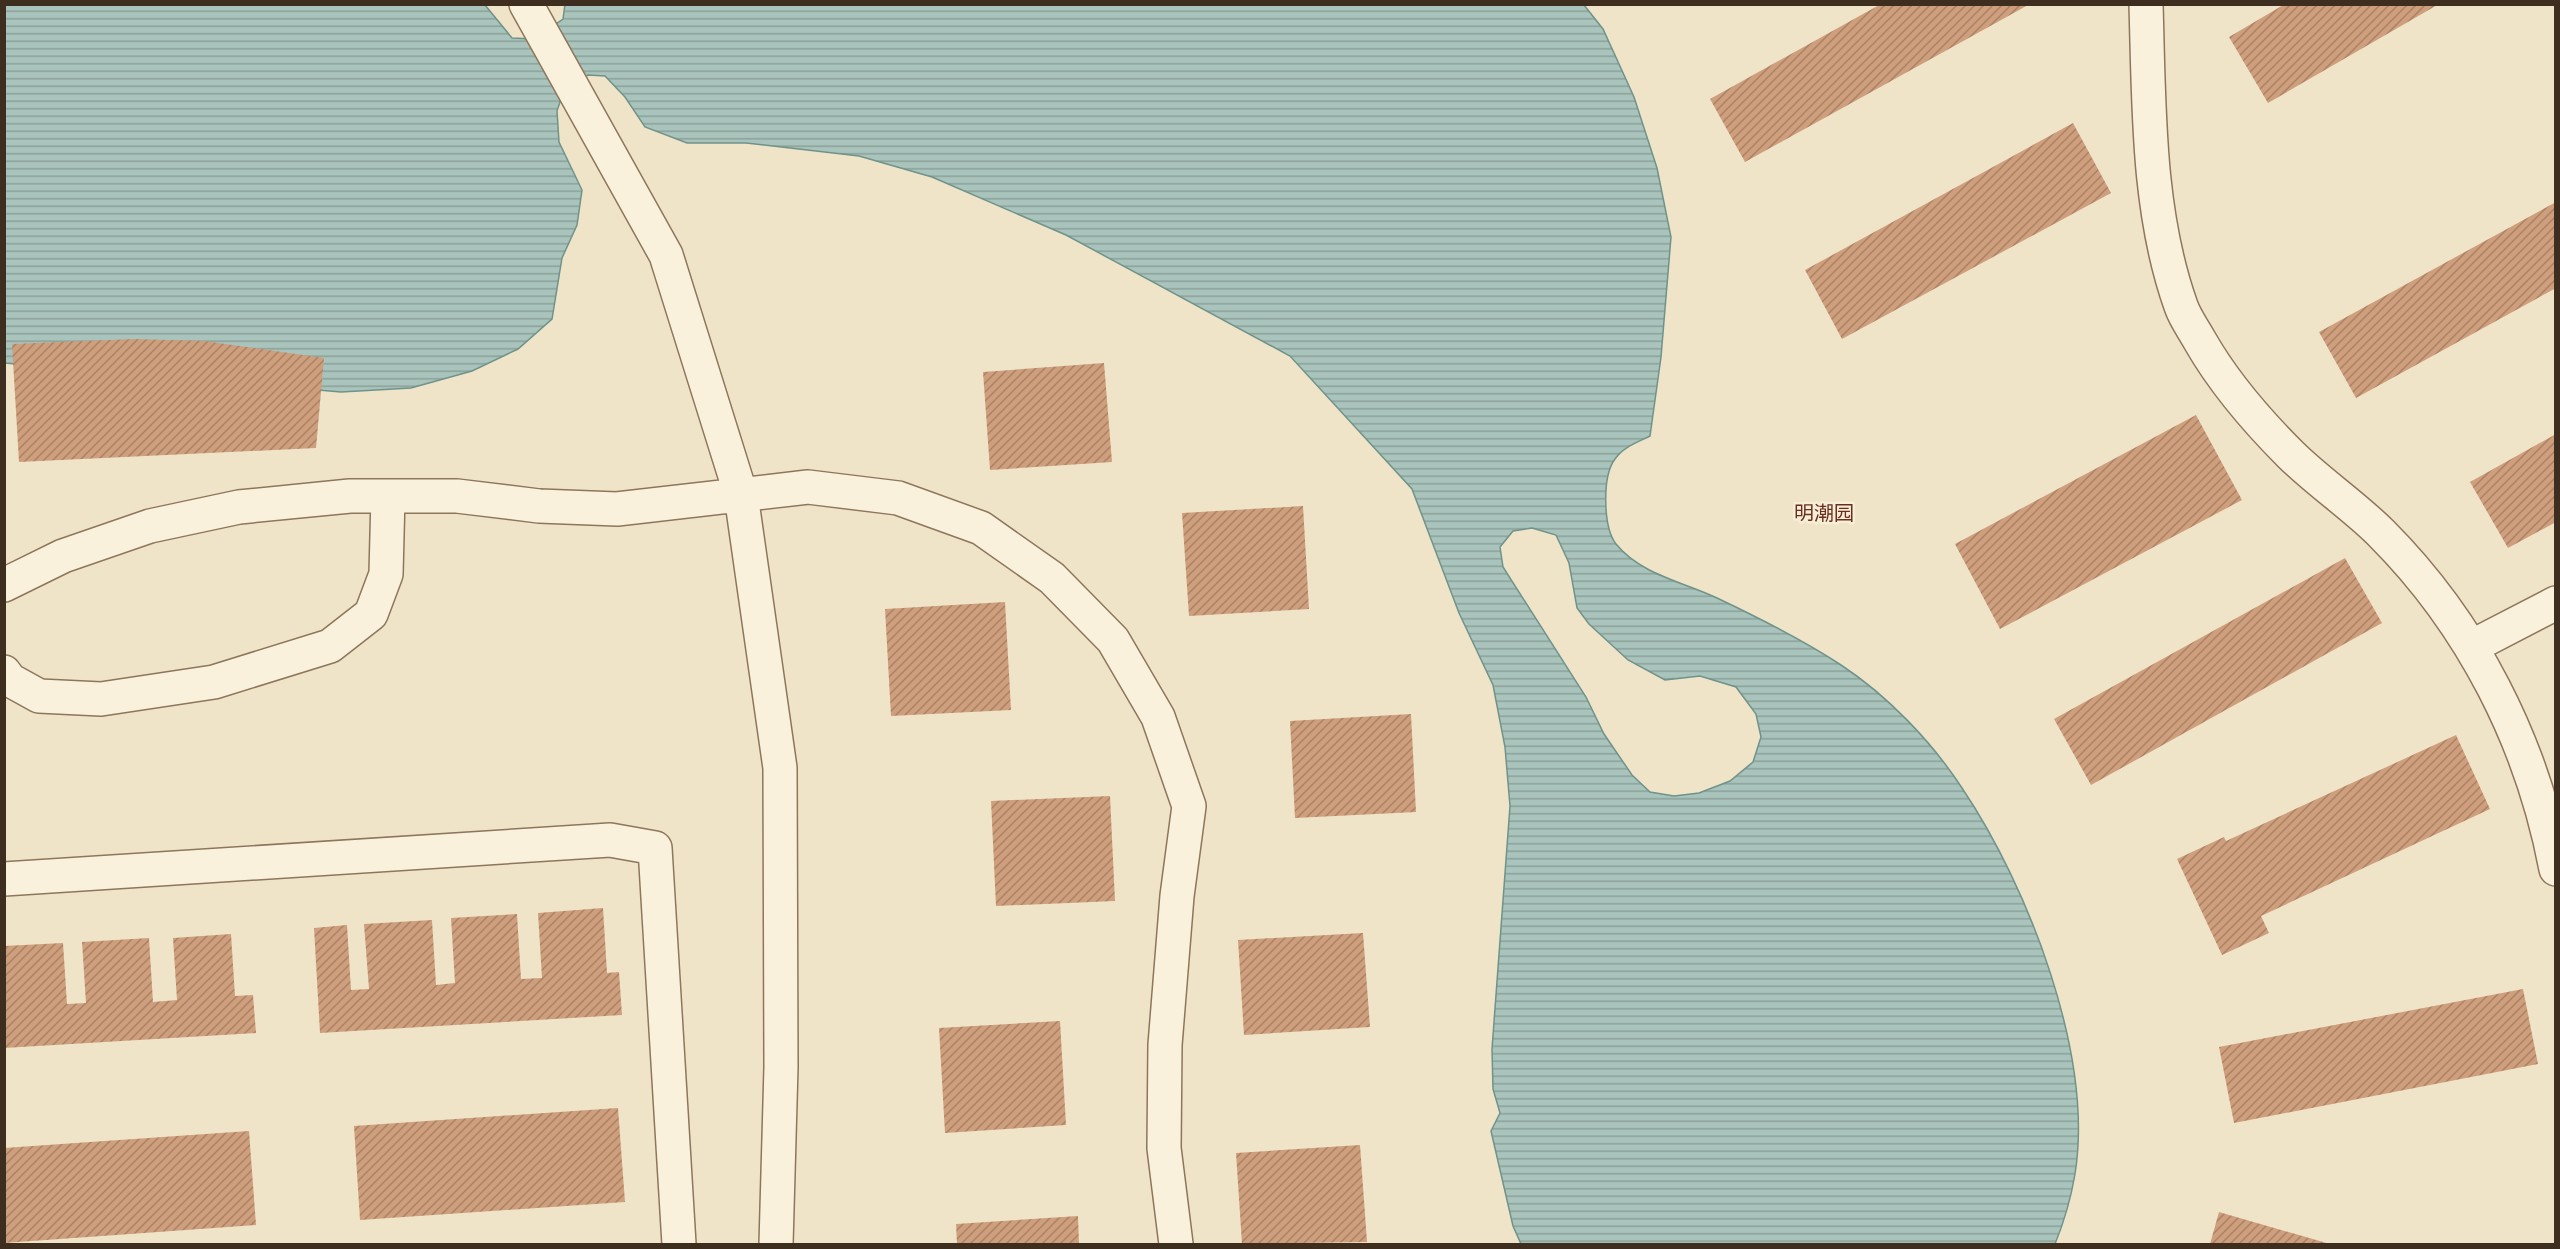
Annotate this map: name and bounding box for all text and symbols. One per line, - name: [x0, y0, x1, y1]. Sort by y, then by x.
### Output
- district label: 明潮园: [1794, 499, 1854, 526]

